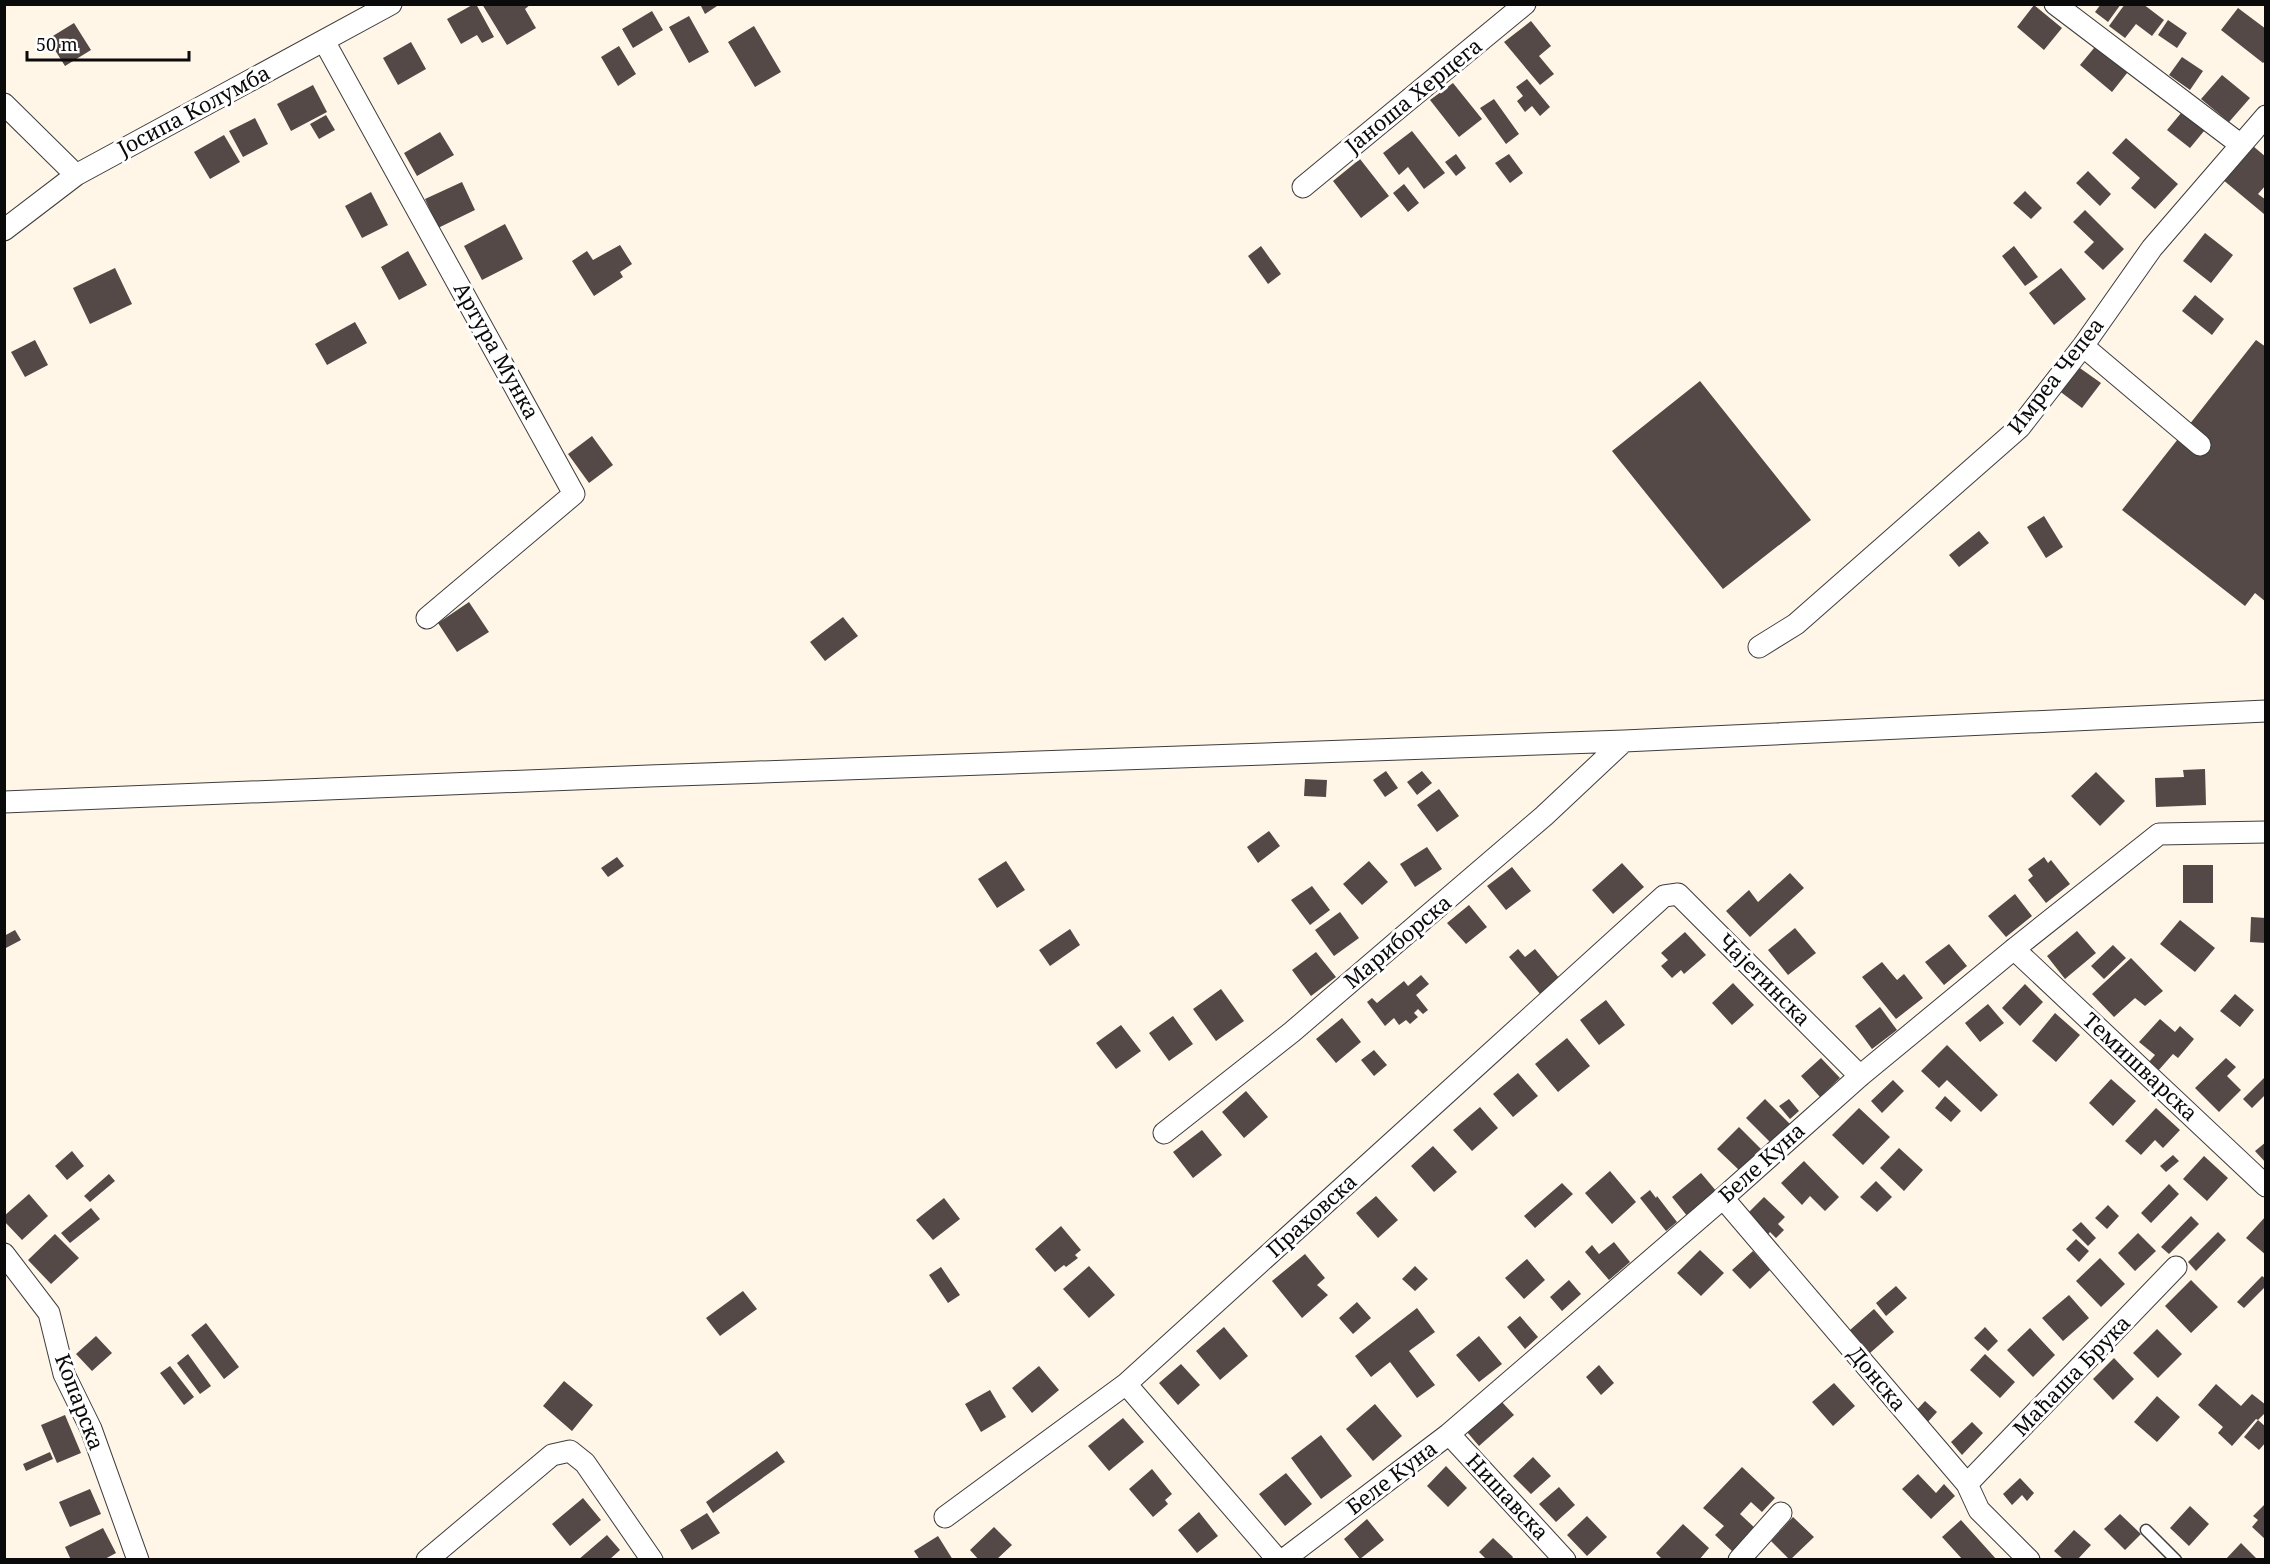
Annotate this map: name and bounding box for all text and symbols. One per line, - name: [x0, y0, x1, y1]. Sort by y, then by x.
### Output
- scale bar: [27, 24, 189, 62]
- street label: Јаноша Херцега: [1338, 31, 1488, 160]
- text: 50 m: [36, 32, 78, 56]
- street label: Јосипа Колумба: [112, 58, 275, 163]
- street label: Артура Мунка: [448, 277, 546, 424]
- street label: Имреа Чепеа: [2001, 311, 2109, 439]
- street label: Мариборска: [1338, 888, 1457, 994]
- street label: Чајетинска: [1712, 927, 1817, 1032]
- street label: Темишварска: [2077, 1006, 2204, 1127]
- street label: Беле Куна: [1712, 1116, 1810, 1208]
- street label: Праховска: [1260, 1167, 1362, 1263]
- street label: Маћаша Брука: [2006, 1309, 2136, 1442]
- street label: Донска: [1842, 1340, 1913, 1417]
- street label: Копарска: [49, 1350, 111, 1454]
- street label: Беле Куна: [1340, 1434, 1442, 1521]
- street label: Нишавска: [1460, 1447, 1555, 1546]

